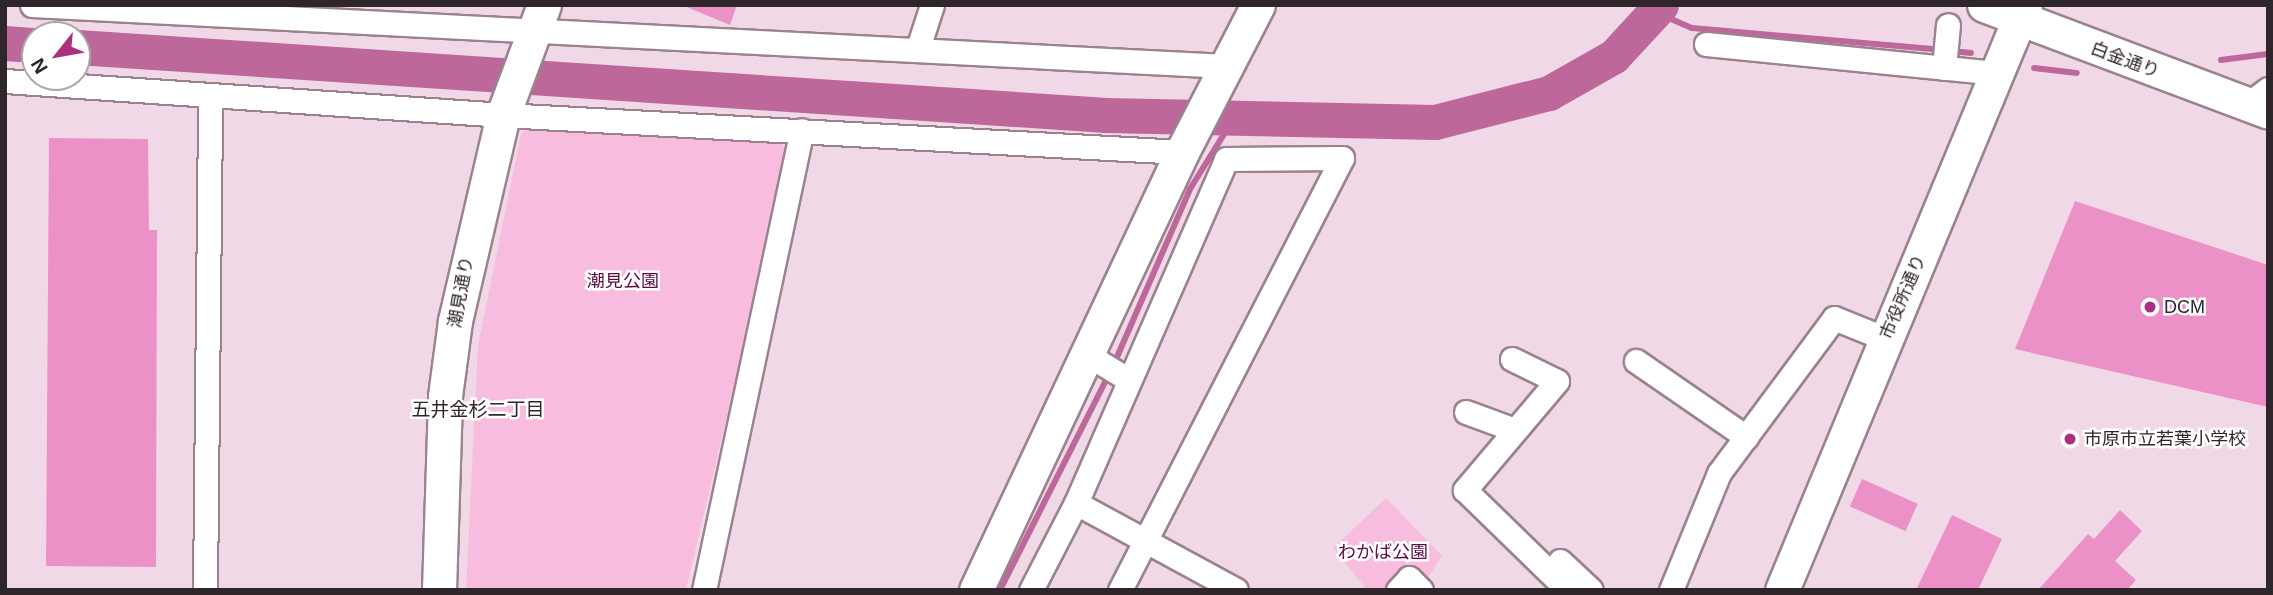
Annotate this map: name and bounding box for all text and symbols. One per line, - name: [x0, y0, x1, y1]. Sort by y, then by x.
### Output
- north arrow: [21, 21, 91, 91]
- street label: 白金通り: [2087, 38, 2163, 82]
- text: N: [27, 55, 52, 77]
- street label: 市役所通り: [1875, 251, 1931, 343]
- street label: 潮見通り: [444, 255, 478, 329]
- park label: 潮見公園: [587, 270, 659, 292]
- place label: DCM: [2164, 296, 2205, 318]
- marker: DCM: [2142, 299, 2158, 315]
- district label: 五井金杉二丁目: [412, 399, 544, 421]
- place label: 市原市立若葉小学校: [2084, 428, 2246, 450]
- marker: 市原市立若葉小学校: [2062, 431, 2078, 447]
- park label: わかば公園: [1338, 541, 1428, 563]

